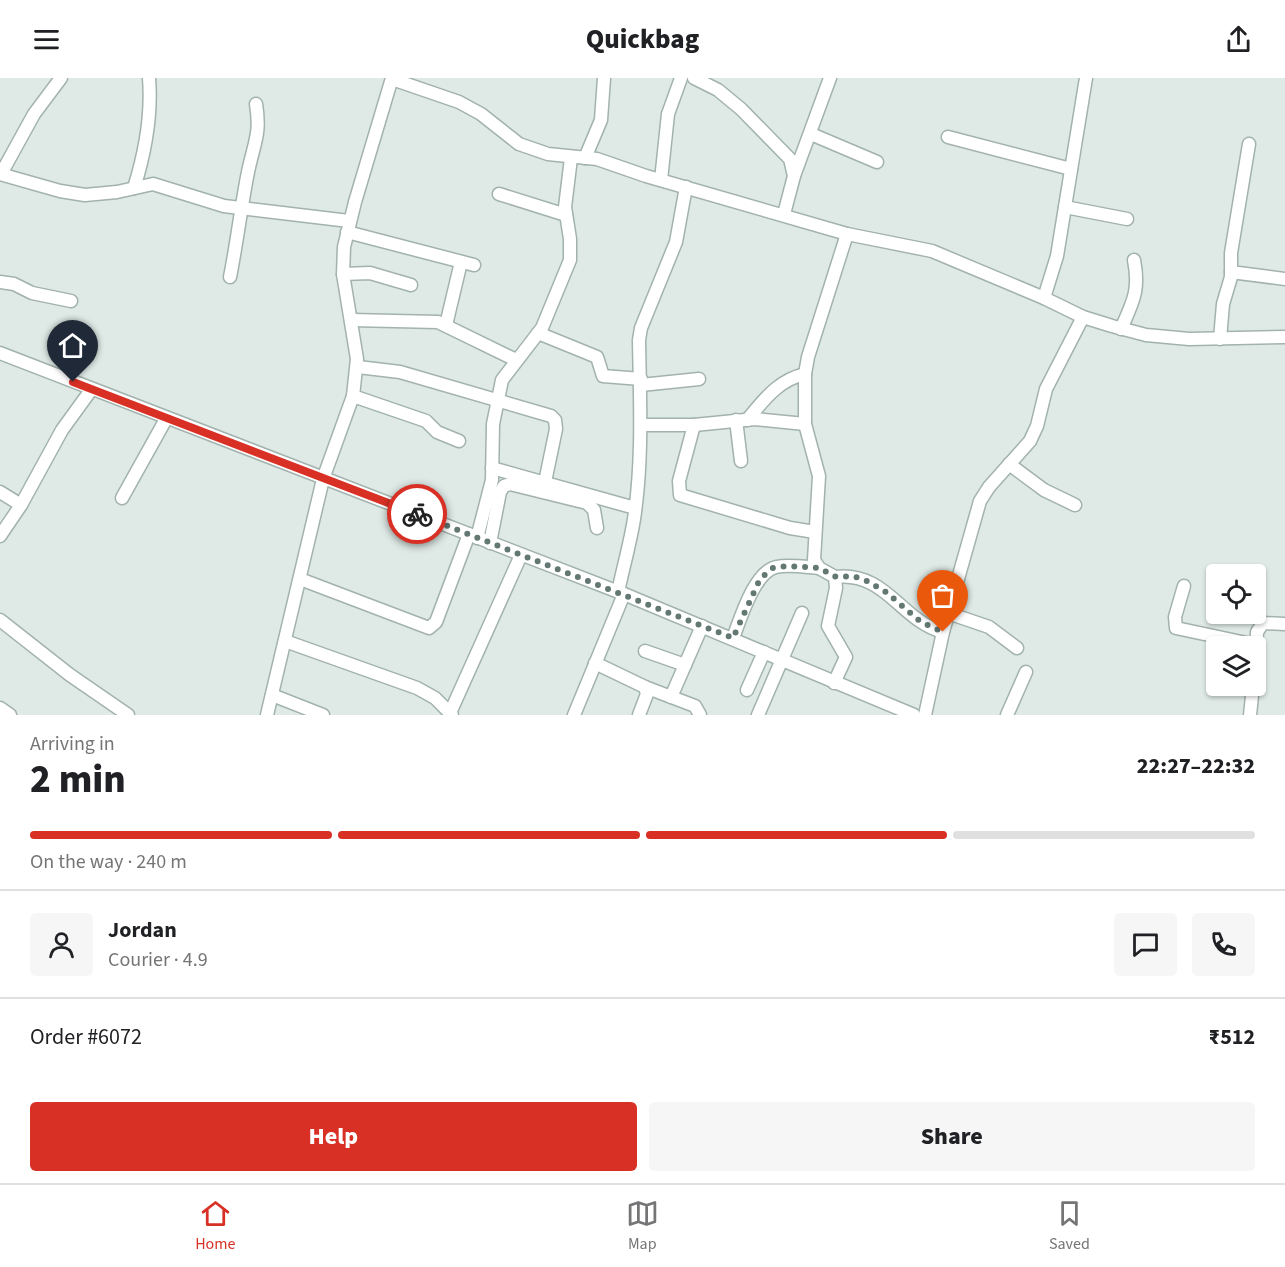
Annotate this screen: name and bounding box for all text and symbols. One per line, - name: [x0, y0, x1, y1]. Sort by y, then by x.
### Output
- text: Quickbag: [586, 20, 699, 59]
- icon: menu: [30, 23, 63, 56]
- icon: share: [1222, 23, 1255, 56]
- pin: [47, 320, 98, 382]
- icon: home: [56, 329, 89, 362]
- courier: [387, 484, 447, 544]
- icon: bike: [401, 498, 434, 531]
- map controls: [1206, 564, 1266, 696]
- button: locate: [1206, 564, 1266, 624]
- pin: [917, 570, 968, 632]
- icon: bag: [926, 579, 959, 612]
- button: layers: [1206, 636, 1266, 696]
- text: Arriving in: [30, 730, 115, 758]
- text: 22:27–22:32: [1137, 750, 1255, 782]
- text: 2 min: [30, 752, 126, 808]
- text: On the way · 240 m: [30, 848, 187, 876]
- button: person: [30, 913, 93, 976]
- button: chat: [1114, 913, 1177, 976]
- button: phone: [1192, 913, 1255, 976]
- text: Jordan: [108, 914, 177, 946]
- text: Courier · 4.9: [108, 946, 208, 974]
- text: Order #6072: [30, 1021, 142, 1053]
- text: ₹512: [1209, 1021, 1255, 1053]
- button: Help: [30, 1102, 637, 1171]
- button: Share: [649, 1102, 1255, 1171]
- tab: Home: [195, 1197, 235, 1255]
- tab: Map: [626, 1197, 659, 1255]
- tab: Saved: [1049, 1197, 1090, 1255]

